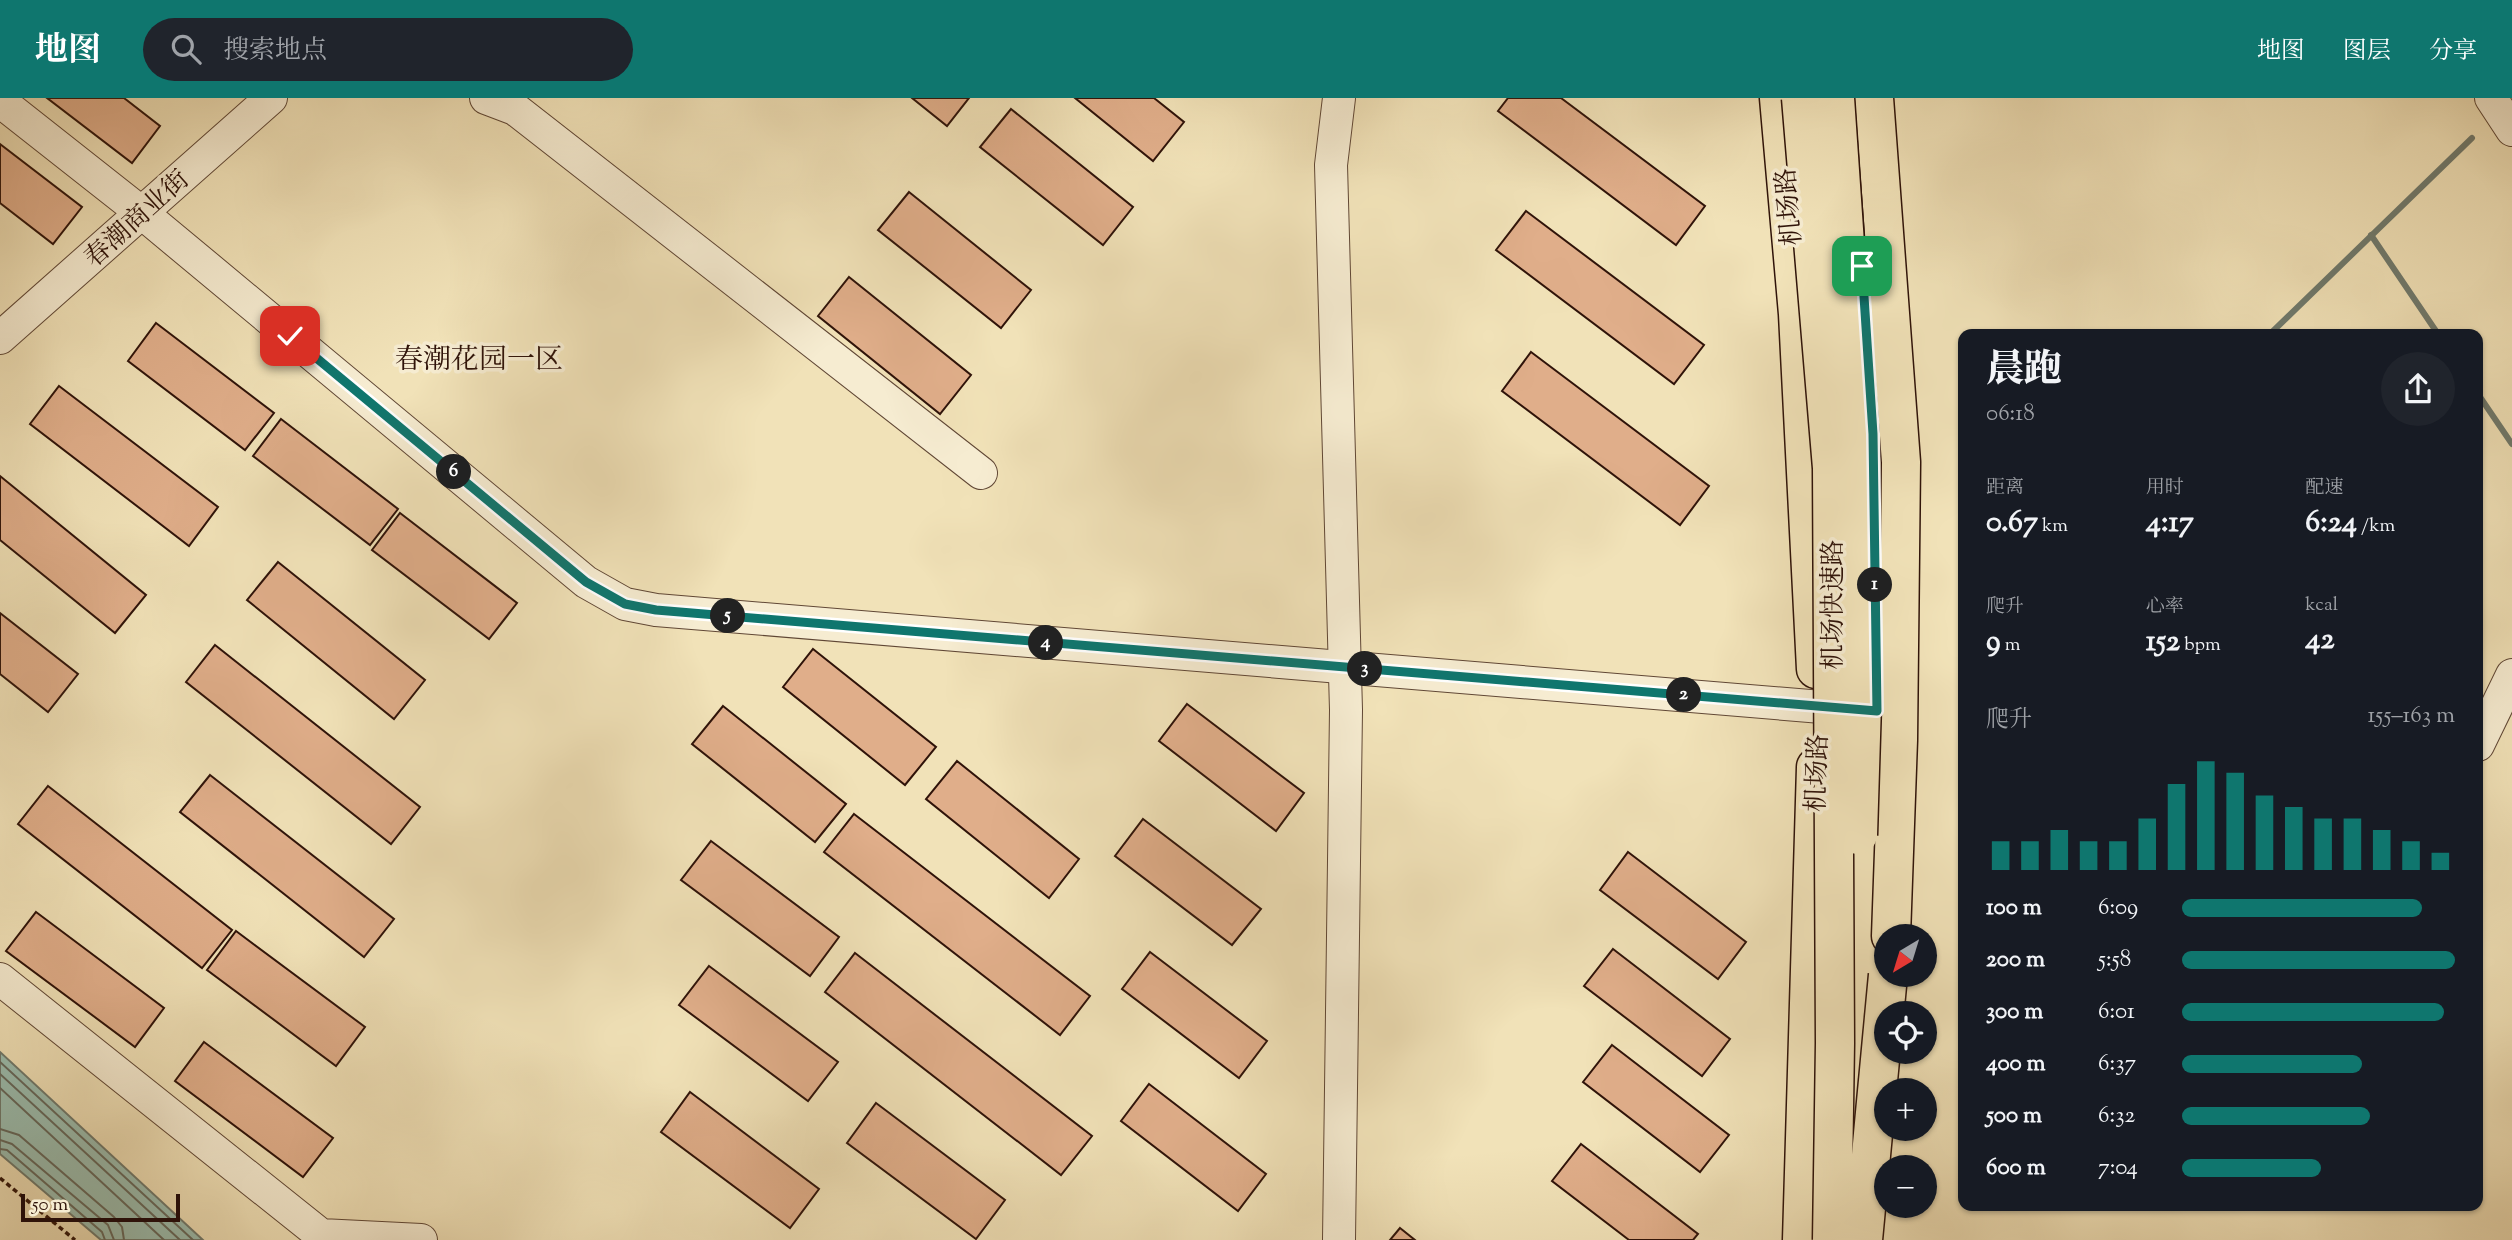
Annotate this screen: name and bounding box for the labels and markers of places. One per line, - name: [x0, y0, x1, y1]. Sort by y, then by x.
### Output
- pin: [1832, 236, 1892, 296]
- pin: [260, 306, 320, 366]
- pin: 6: [436, 454, 472, 490]
- pin: 1: [1857, 568, 1892, 602]
- pin: 5: [710, 598, 746, 634]
- pin: 4: [1028, 626, 1064, 660]
- pin: 3: [1348, 652, 1382, 686]
- pin: 2: [1666, 678, 1702, 712]

